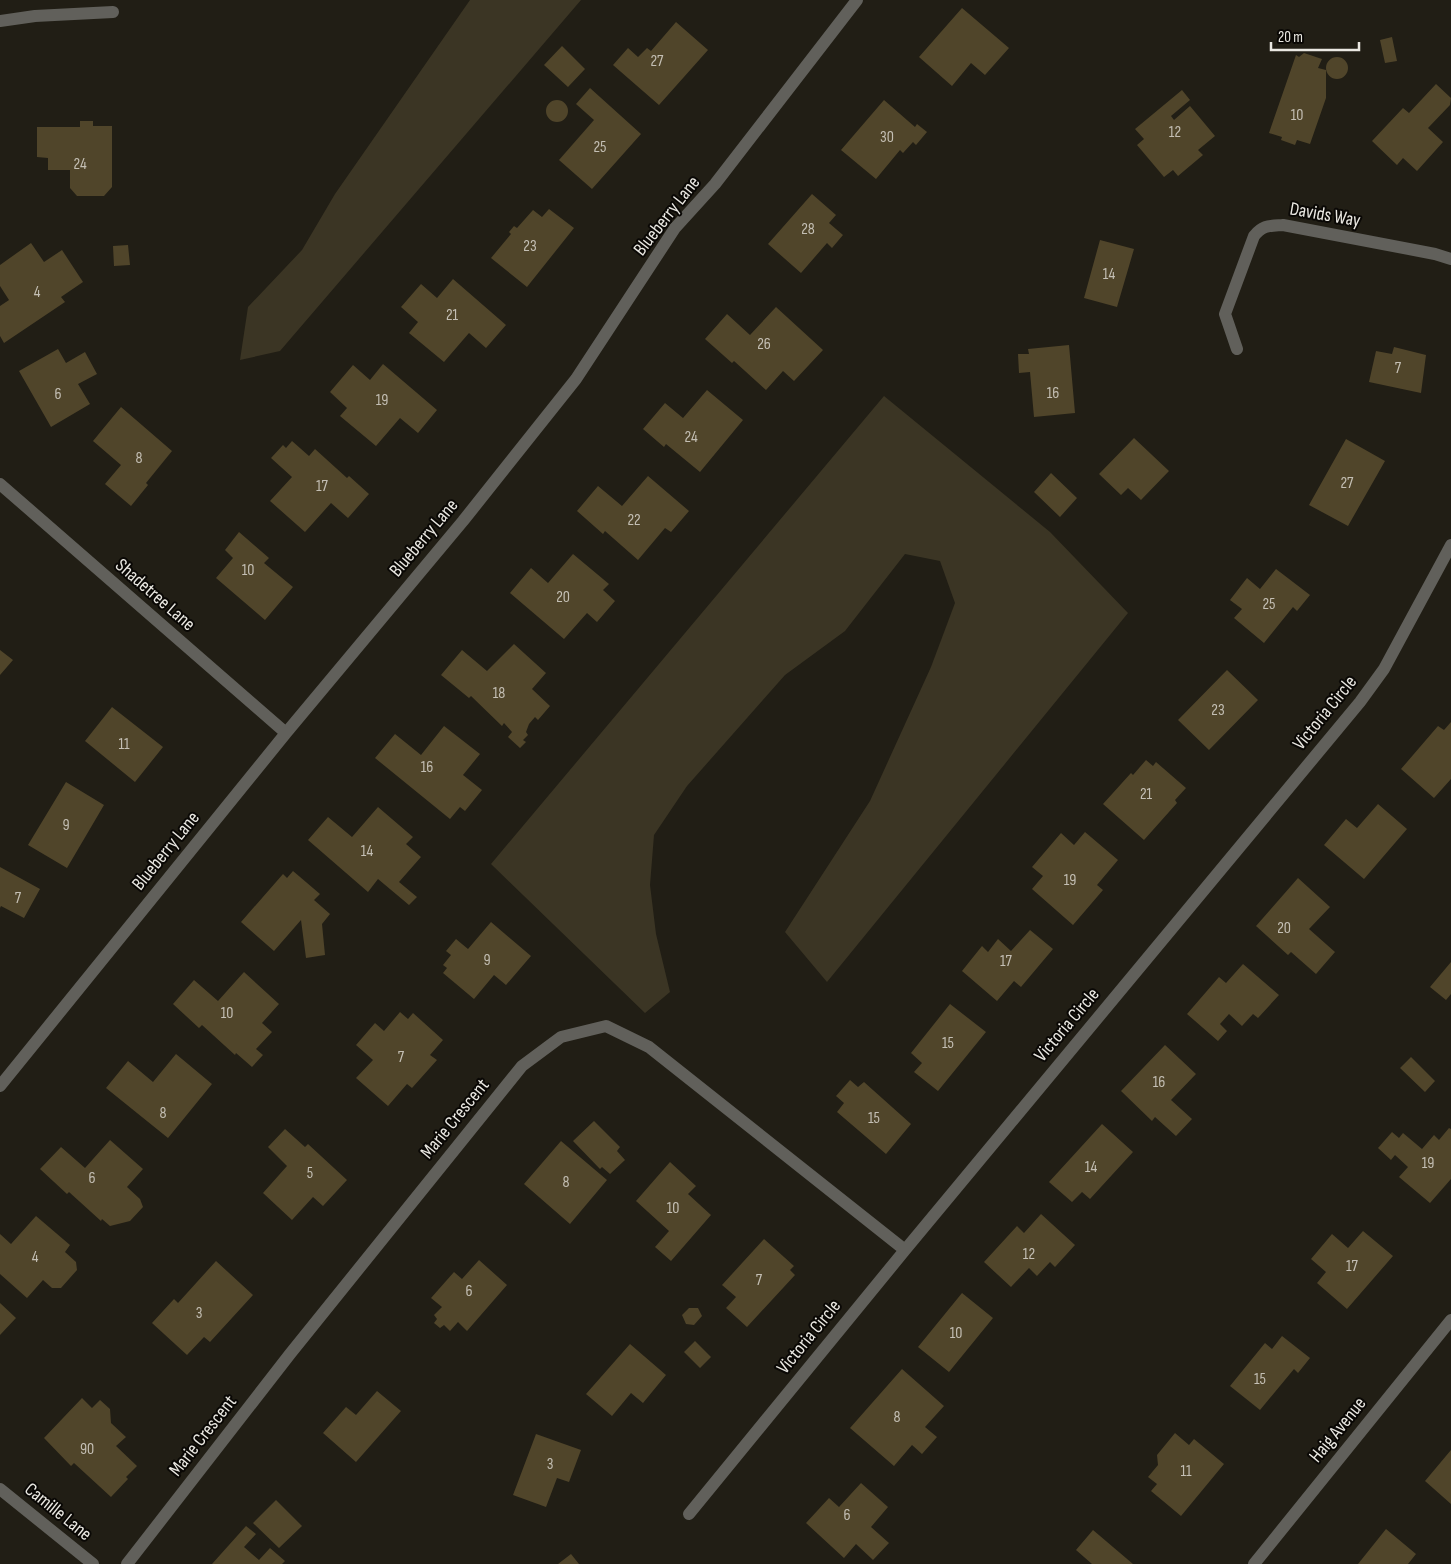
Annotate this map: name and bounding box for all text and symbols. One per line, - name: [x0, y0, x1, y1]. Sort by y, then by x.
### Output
- scale bar: [1271, 20, 1358, 52]
- text: 20 m: [1278, 28, 1303, 47]
- house number: 27: [650, 52, 664, 71]
- house number: 10: [1291, 106, 1303, 125]
- house number: 12: [1169, 123, 1181, 142]
- house number: 30: [880, 128, 894, 147]
- house number: 25: [593, 138, 607, 157]
- house number: 24: [73, 155, 87, 174]
- street label: Blueberry Lane: [629, 172, 705, 260]
- street label: Davids Way: [1288, 197, 1363, 233]
- house number: 28: [801, 220, 815, 239]
- house number: 23: [523, 237, 537, 256]
- house number: 14: [1103, 265, 1115, 284]
- house number: 4: [34, 283, 41, 302]
- house number: 21: [446, 306, 459, 325]
- house number: 26: [757, 335, 771, 354]
- house number: 7: [1395, 359, 1402, 378]
- house number: 16: [1047, 384, 1059, 403]
- house number: 6: [54, 385, 62, 404]
- house number: 19: [376, 391, 388, 410]
- house number: 24: [684, 428, 698, 447]
- house number: 8: [135, 449, 143, 468]
- house number: 27: [1340, 474, 1354, 493]
- house number: 17: [316, 477, 329, 496]
- street label: Blueberry Lane: [385, 494, 463, 582]
- house number: 22: [627, 511, 641, 530]
- street label: Shadetree Lane: [110, 554, 200, 636]
- house number: 10: [242, 561, 254, 580]
- house number: 20: [556, 588, 570, 607]
- house number: 25: [1262, 595, 1276, 614]
- street label: Victoria Circle: [1288, 671, 1362, 755]
- house number: 18: [493, 684, 505, 703]
- house number: 23: [1211, 701, 1225, 720]
- house number: 11: [118, 735, 130, 754]
- house number: 16: [421, 758, 433, 777]
- house number: 21: [1140, 785, 1153, 804]
- street label: Blueberry Lane: [127, 807, 205, 895]
- house number: 9: [62, 816, 70, 835]
- house number: 14: [361, 842, 373, 861]
- house number: 19: [1064, 871, 1076, 890]
- house number: 7: [15, 889, 22, 908]
- house number: 20: [1277, 919, 1291, 938]
- house number: 9: [483, 951, 491, 970]
- house number: 17: [1000, 952, 1013, 971]
- street label: Victoria Circle: [1030, 983, 1104, 1067]
- house number: 10: [221, 1004, 233, 1023]
- house number: 15: [942, 1034, 954, 1053]
- house number: 7: [398, 1048, 405, 1067]
- house number: 16: [1153, 1073, 1165, 1092]
- street label: Marie Crescent: [416, 1074, 494, 1164]
- house number: 8: [159, 1104, 167, 1123]
- house number: 15: [868, 1109, 880, 1128]
- house number: 19: [1422, 1154, 1434, 1173]
- house number: 14: [1085, 1158, 1097, 1177]
- house number: 5: [307, 1164, 313, 1183]
- house number: 6: [88, 1169, 96, 1188]
- house number: 8: [562, 1173, 570, 1192]
- house number: 10: [667, 1199, 679, 1218]
- house number: 12: [1023, 1245, 1035, 1264]
- house number: 4: [32, 1248, 39, 1267]
- house number: 17: [1346, 1257, 1359, 1276]
- house number: 7: [756, 1271, 763, 1290]
- house number: 6: [465, 1282, 473, 1301]
- street label: Victoria Circle: [772, 1295, 846, 1379]
- house number: 3: [196, 1304, 202, 1323]
- house number: 10: [950, 1324, 962, 1343]
- house number: 15: [1254, 1370, 1266, 1389]
- street label: Marie Crescent: [164, 1391, 242, 1481]
- street label: Haig Avenue: [1305, 1393, 1371, 1467]
- house number: 8: [893, 1408, 901, 1427]
- house number: 90: [80, 1440, 94, 1459]
- house number: 3: [547, 1455, 553, 1474]
- house number: 11: [1180, 1462, 1192, 1481]
- street label: Camille Lane: [20, 1478, 96, 1546]
- house number: 6: [843, 1506, 851, 1525]

